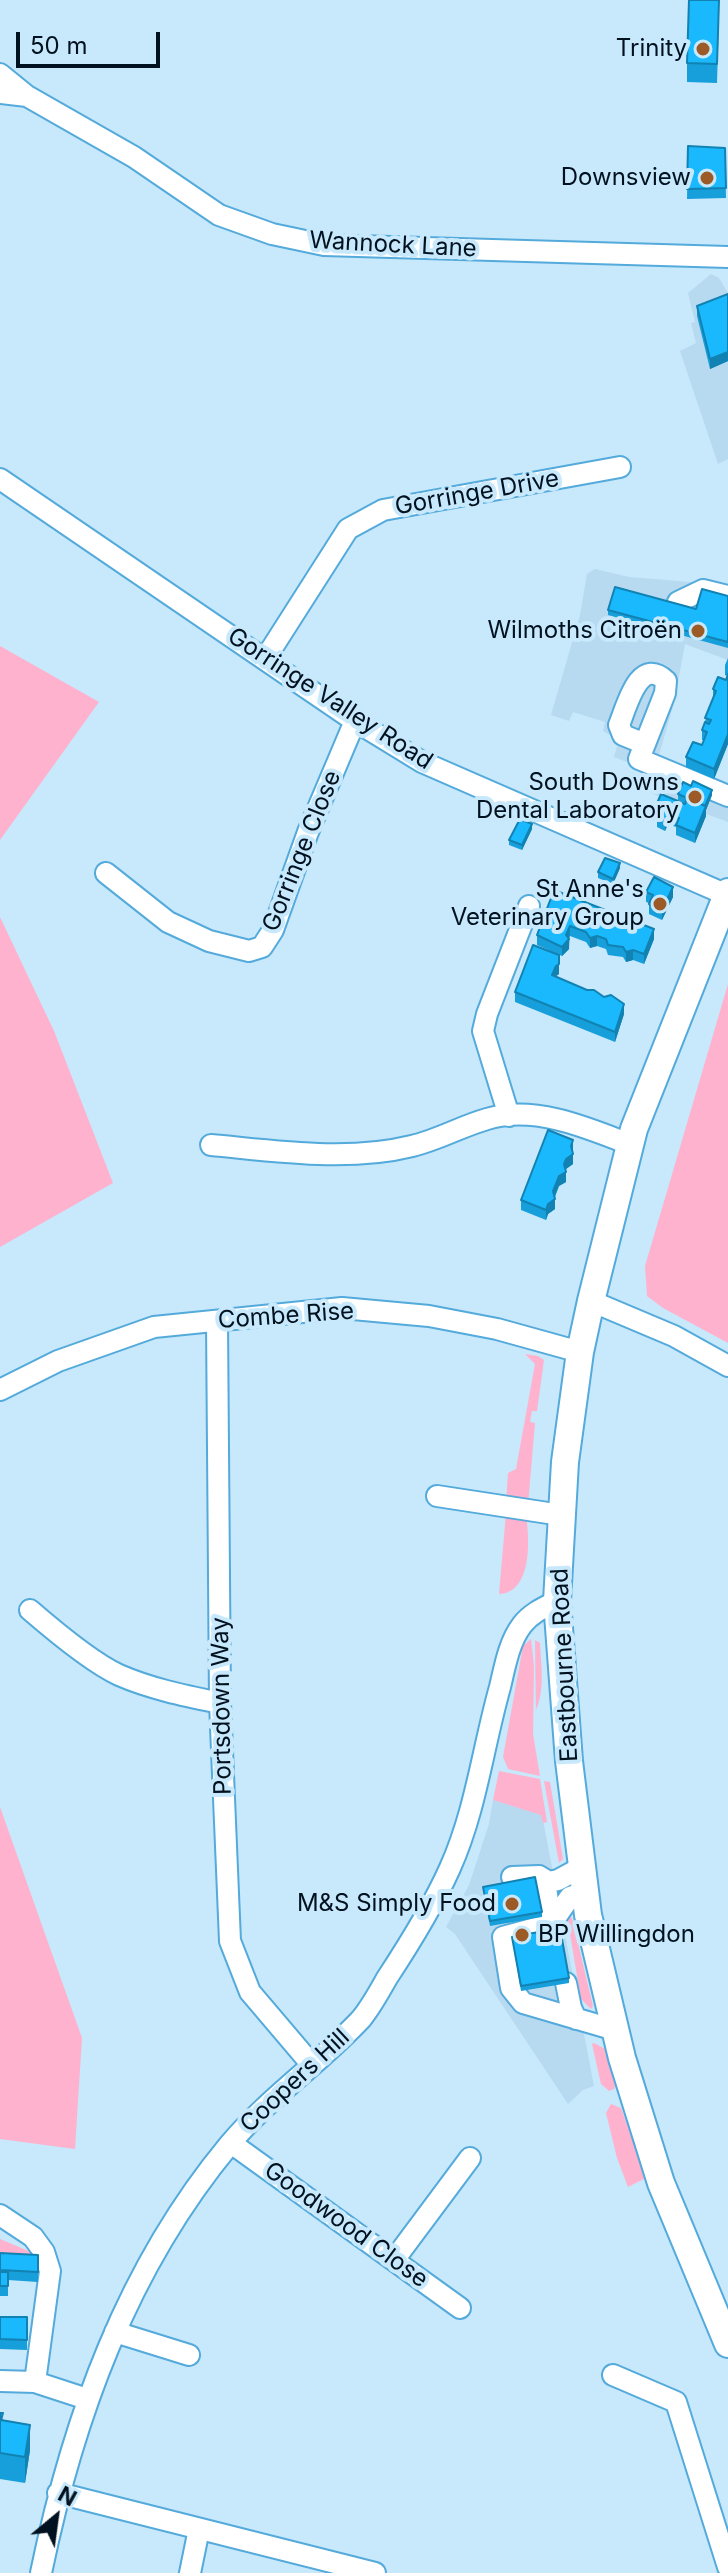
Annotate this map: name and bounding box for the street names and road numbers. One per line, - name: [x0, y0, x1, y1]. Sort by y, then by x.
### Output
- street label: Wannock Lane: [309, 226, 477, 264]
- street label: Gorringe Drive: [393, 464, 561, 522]
- street label: Gorringe Valley Road: [222, 622, 438, 776]
- street label: Gorringe Close: [257, 766, 347, 936]
- street label: Combe Rise: [217, 1297, 355, 1335]
- street label: Eastbourne Road: [546, 1567, 584, 1763]
- street label: Portsdown Way: [206, 1617, 238, 1795]
- street label: Coopers Hill: [234, 2023, 356, 2139]
- street label: Goodwood Close: [259, 2156, 433, 2294]

